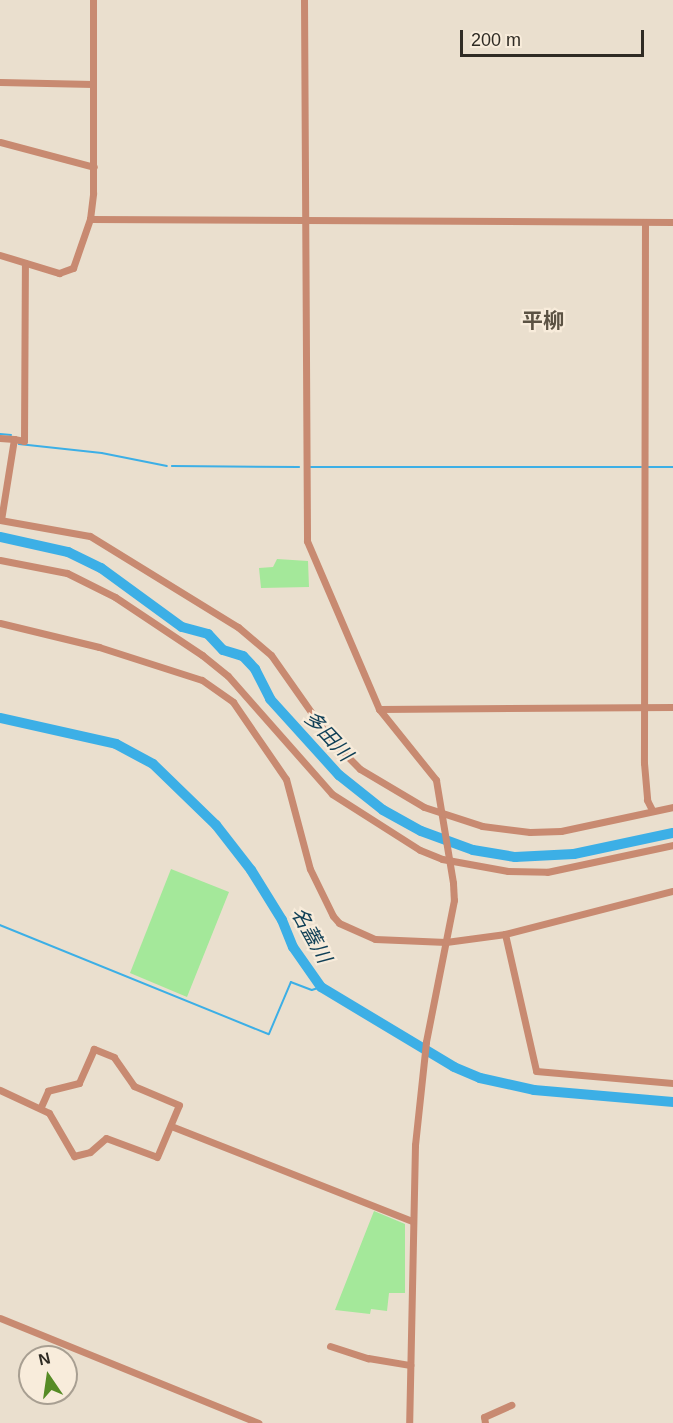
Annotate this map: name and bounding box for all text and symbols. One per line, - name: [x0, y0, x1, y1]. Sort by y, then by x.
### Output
- scale bar: [463, 18, 648, 56]
- text: 200 m: [471, 30, 521, 50]
- district label: 平柳: [522, 308, 564, 334]
- water label: 多田川: [299, 706, 357, 766]
- water label: 名蓋川: [286, 903, 336, 967]
- north arrow: [18, 1345, 78, 1405]
- text: N: [37, 1349, 52, 1369]

